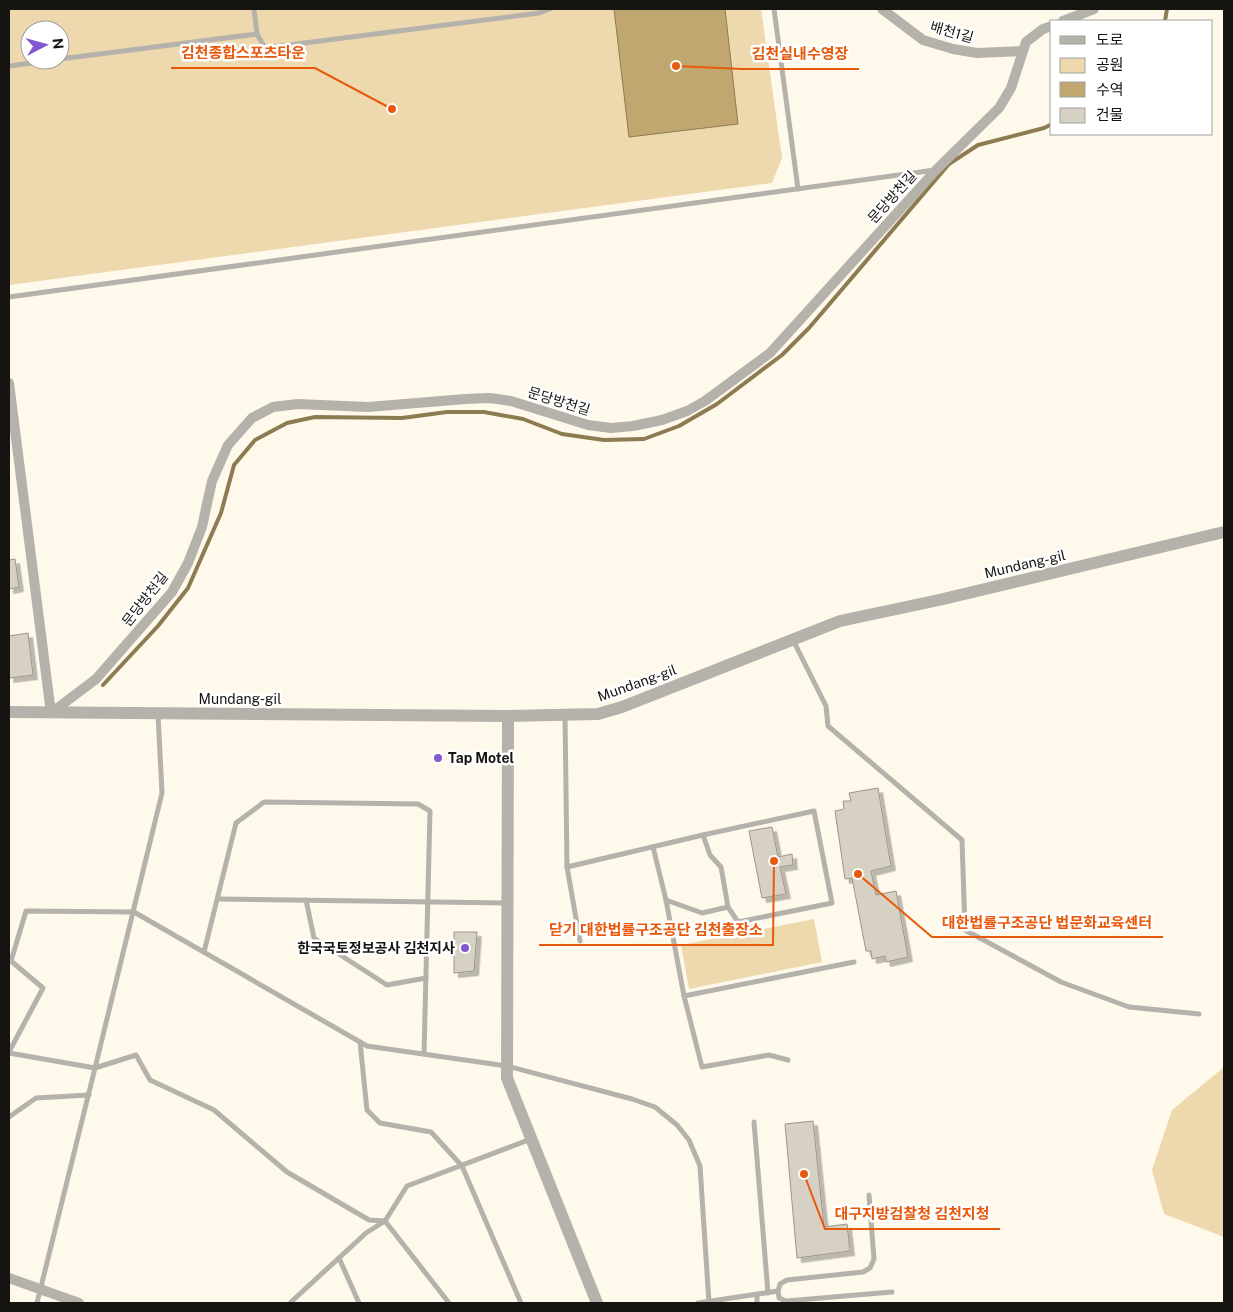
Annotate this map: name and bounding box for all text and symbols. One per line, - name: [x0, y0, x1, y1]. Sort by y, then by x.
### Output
- street label: 배천1길: [928, 18, 976, 46]
- north arrow: [20, 20, 70, 70]
- legend: [1050, 20, 1213, 135]
- text: 도로: [1096, 31, 1124, 48]
- text: N: [49, 37, 66, 50]
- callout: 김천종합스포츠타운: [171, 38, 315, 68]
- callout: 김천실내수영장: [742, 39, 859, 69]
- text: 김천종합스포츠타운: [181, 44, 305, 61]
- text: 김천실내수영장: [752, 45, 848, 62]
- text: 공원: [1096, 56, 1124, 73]
- text: 수역: [1096, 81, 1124, 98]
- text: 건물: [1096, 106, 1124, 123]
- street label: 문당방천길: [865, 168, 919, 226]
- street label: 문당방천길: [526, 384, 592, 418]
- street label: Mundang-gil: [983, 547, 1067, 581]
- street label: 문당방천길: [119, 569, 171, 629]
- street label: Mundang-gil: [595, 661, 679, 705]
- street label: Mundang-gil: [199, 691, 281, 707]
- place label: Tap Motel: [448, 750, 514, 766]
- marker: Tap Motel: [432, 752, 444, 764]
- callout: 대한법률구조공단 법문화교육센터: [932, 907, 1163, 937]
- text: 대한법률구조공단 법문화교육센터: [942, 914, 1152, 931]
- callout: 닫기 대한법률구조공단 김천출장소: [539, 915, 773, 945]
- text: 닫기 대한법률구조공단 김천출장소: [549, 921, 763, 938]
- place label: 한국국토정보공사 김천지사: [297, 940, 455, 956]
- marker: 한국국토정보공사 김천지사: [459, 942, 471, 954]
- callout: 대구지방검찰청 김천지청: [825, 1199, 1000, 1229]
- text: 대구지방검찰청 김천지청: [834, 1205, 990, 1222]

